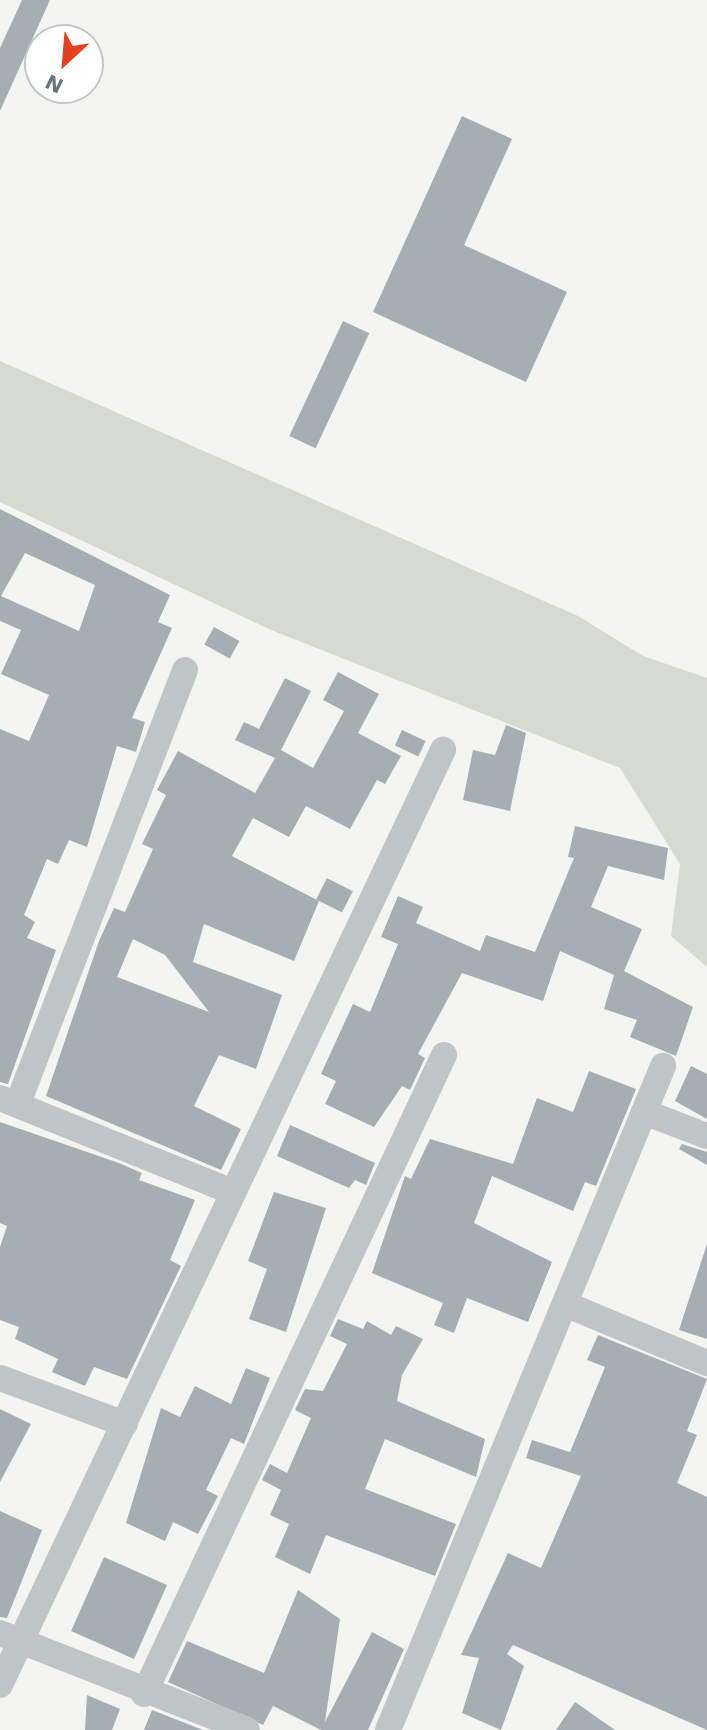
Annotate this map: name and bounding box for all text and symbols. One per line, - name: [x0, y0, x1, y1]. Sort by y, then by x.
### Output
- north arrow: [24, 24, 104, 104]
- text: N: [41, 69, 67, 99]

